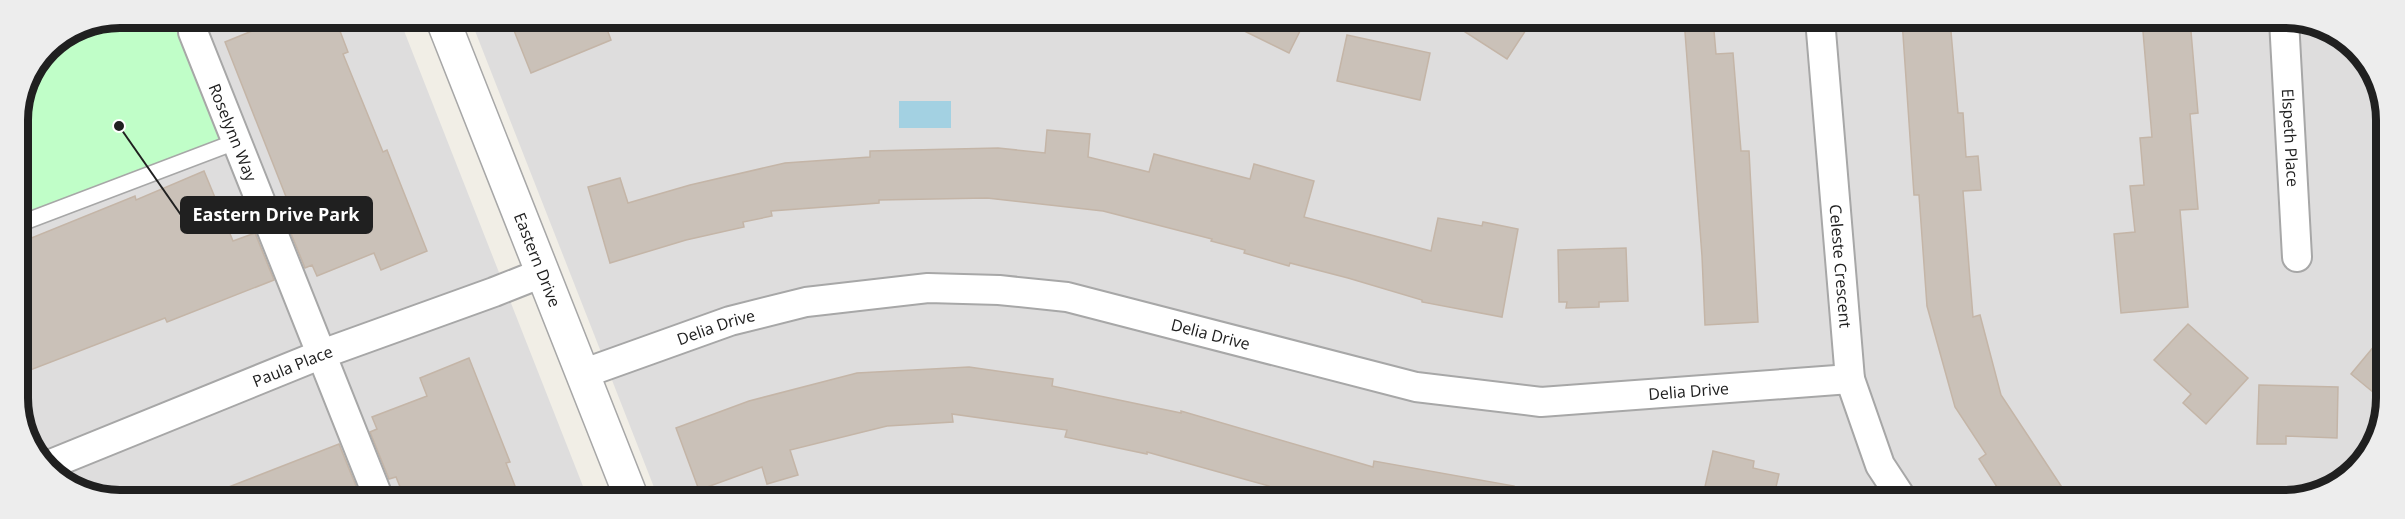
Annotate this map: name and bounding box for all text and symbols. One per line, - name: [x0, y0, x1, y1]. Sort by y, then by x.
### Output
- street label: Roselynn Way: [204, 80, 263, 185]
- street label: Elspeth Place: [2277, 88, 2304, 187]
- callout: Eastern Drive Park: [181, 197, 372, 233]
- text: Eastern Drive Park: [192, 202, 360, 226]
- street label: Celeste Crescent: [1824, 203, 1857, 329]
- street label: Eastern Drive: [509, 209, 566, 310]
- street label: Delia Drive: [674, 304, 757, 350]
- street label: Delia Drive: [1169, 313, 1253, 355]
- street label: Paula Place: [249, 340, 336, 392]
- street label: Delia Drive: [1647, 377, 1730, 405]

